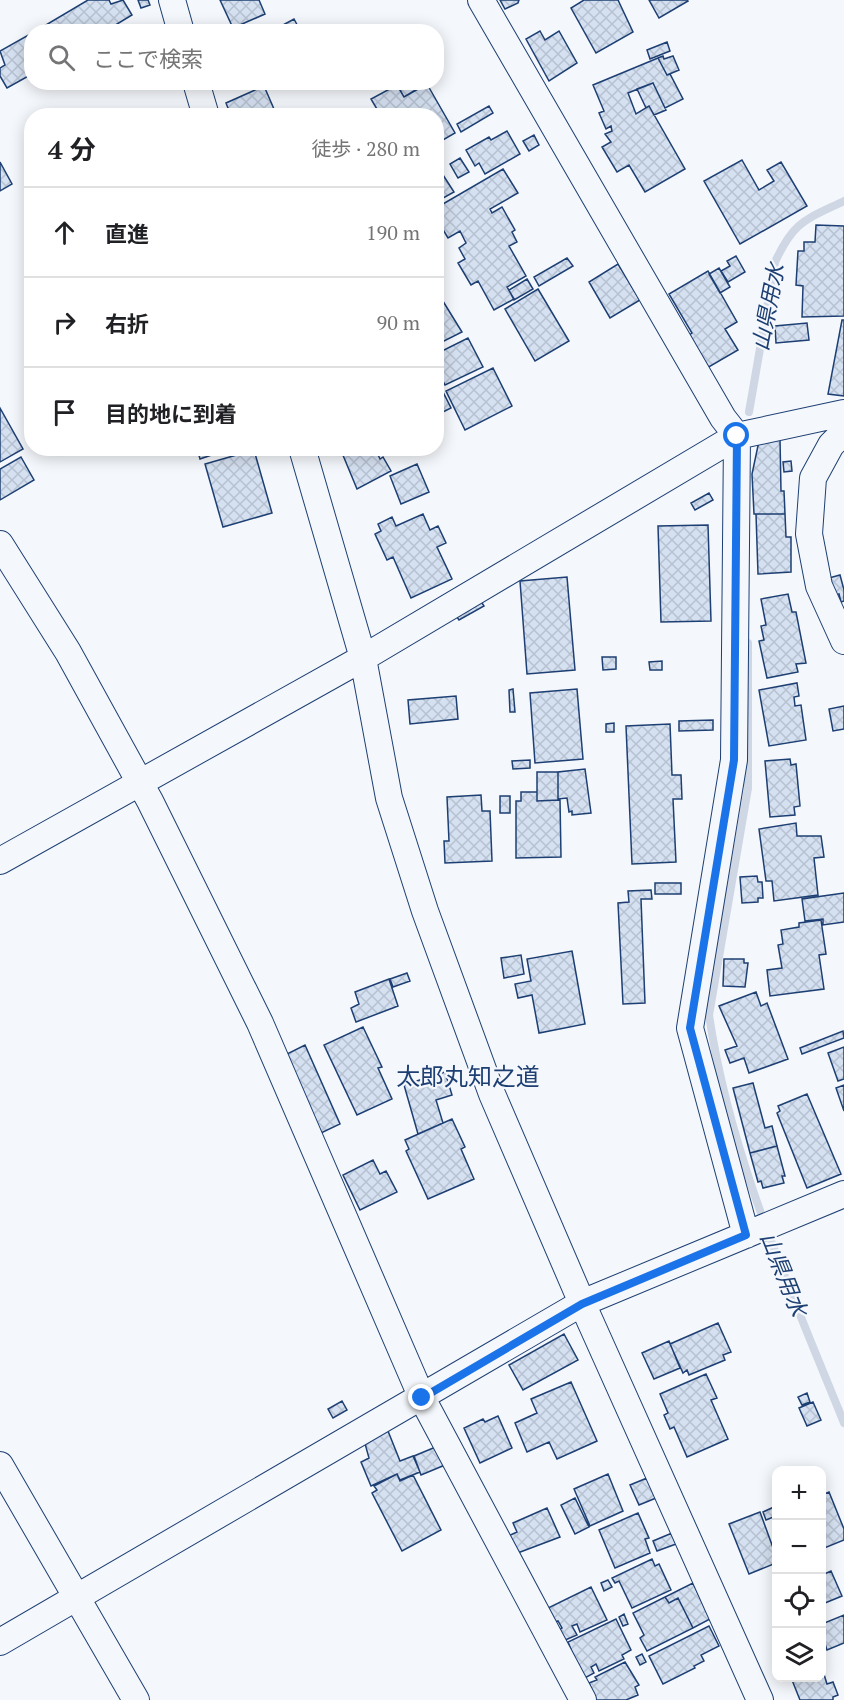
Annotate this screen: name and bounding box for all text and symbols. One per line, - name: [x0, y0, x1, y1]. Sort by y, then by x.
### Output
- search box: [24, 24, 444, 90]
- icon: search: [45, 41, 78, 74]
- text: ここで検索: [93, 44, 203, 73]
- text: 4 分: [48, 132, 96, 166]
- text: 徒歩 · 280 m: [311, 135, 420, 162]
- icon: ahead: [48, 216, 81, 249]
- text: 直進: [105, 219, 149, 248]
- text: 190 m: [366, 219, 420, 246]
- water label: 山県用水: [745, 259, 791, 353]
- icon: right: [48, 306, 81, 339]
- text: 右折: [105, 309, 149, 338]
- text: 90 m: [377, 309, 420, 336]
- icon: arrive: [48, 396, 81, 429]
- text: 目的地に到着: [105, 399, 237, 428]
- route start: [723, 422, 749, 448]
- district label: 太郎丸知之道: [396, 1060, 540, 1092]
- water label: 山県用水: [755, 1228, 815, 1322]
- route end: [408, 1384, 434, 1410]
- map controls: [772, 1466, 826, 1682]
- button: +: [772, 1466, 826, 1520]
- button: −: [772, 1520, 826, 1574]
- button: locate: [772, 1574, 826, 1628]
- button: layers: [772, 1628, 826, 1682]

